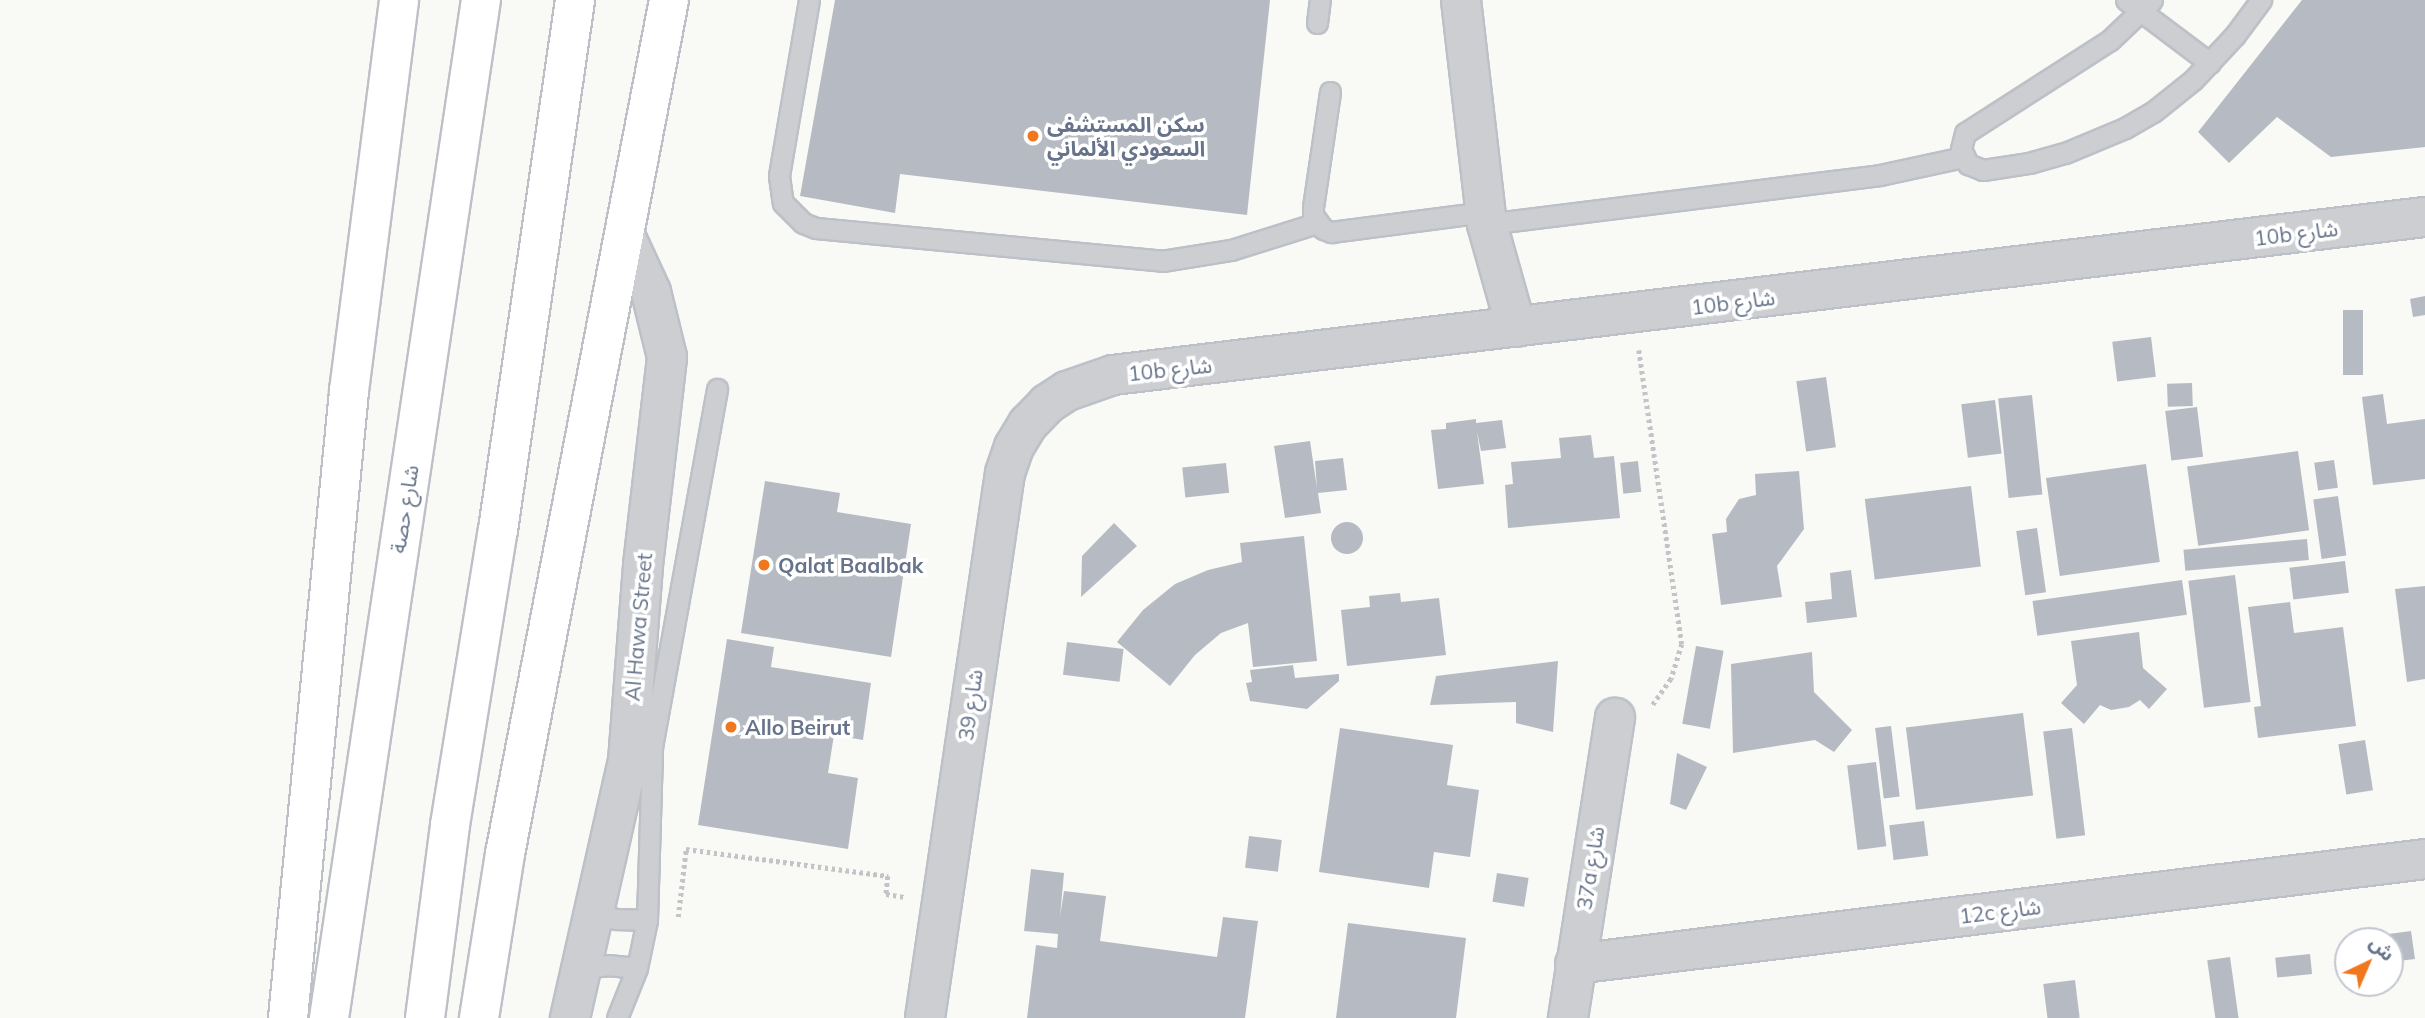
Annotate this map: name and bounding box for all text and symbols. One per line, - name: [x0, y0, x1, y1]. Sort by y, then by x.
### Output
- place label: سكن المستشفى السعودي الألماني: [1047, 111, 1205, 161]
- marker: سكن المستشفى السعودي الألماني: [1025, 128, 1041, 144]
- street label: 10b شارع: [2253, 215, 2339, 251]
- street label: 10b شارع: [1690, 284, 1776, 320]
- street label: 10b شارع: [1127, 352, 1213, 386]
- street label: شارع حصة: [385, 463, 423, 555]
- street label: Al Hawa Street: [619, 552, 657, 702]
- place label: Qalat Baalbak: [778, 552, 923, 578]
- marker: Qalat Baalbak: [756, 557, 772, 573]
- street label: شارع 39: [953, 668, 987, 742]
- place label: Allo Beirut: [745, 714, 850, 740]
- marker: Allo Beirut: [723, 719, 739, 735]
- street label: 37a شارع: [1571, 824, 1609, 912]
- street label: 12c شارع: [1958, 893, 2042, 929]
- north arrow: [2334, 927, 2404, 997]
- text: ش: [2365, 931, 2400, 966]

